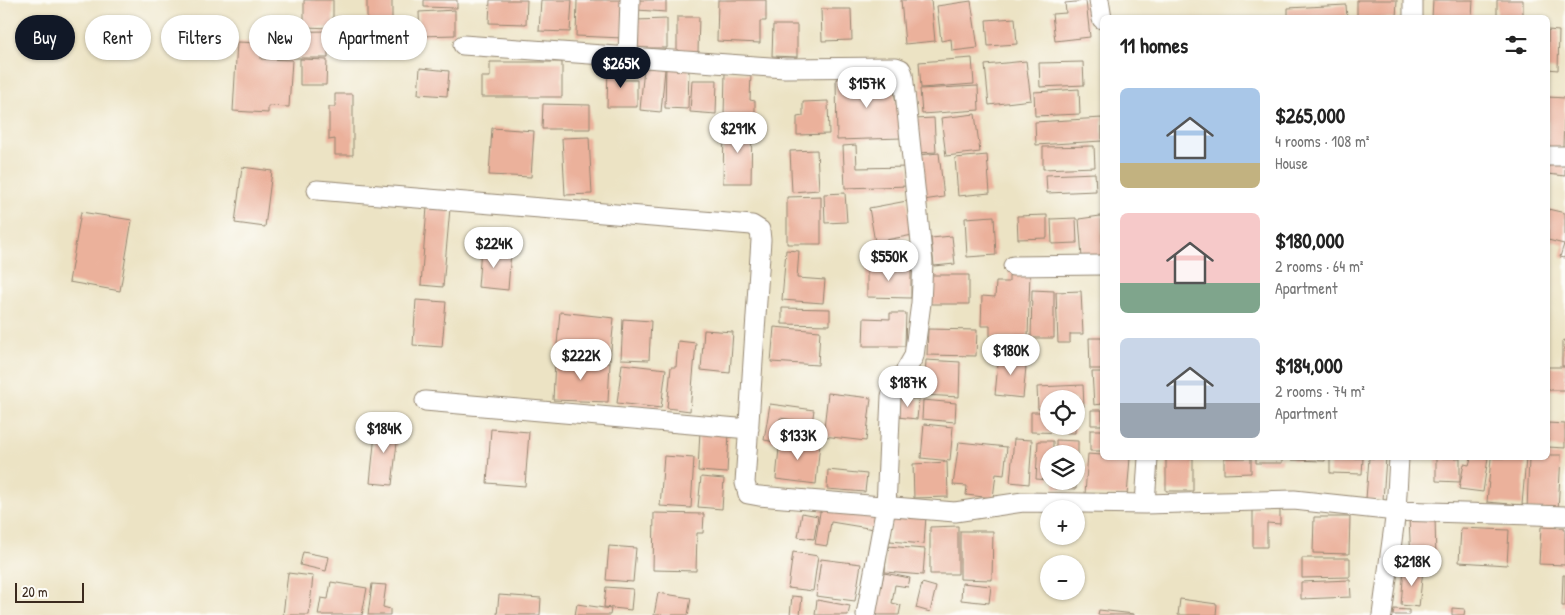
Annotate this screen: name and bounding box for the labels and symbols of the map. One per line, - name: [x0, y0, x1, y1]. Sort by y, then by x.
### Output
- pin: $265K: [586, 46, 656, 89]
- pin: $157K: [832, 66, 902, 109]
- pin: $291K: [703, 112, 773, 154]
- pin: $224K: [459, 226, 529, 269]
- pin: $550K: [854, 240, 924, 282]
- pin: $180K: [976, 334, 1046, 376]
- pin: $222K: [546, 338, 616, 381]
- pin: $187K: [873, 366, 943, 408]
- pin: $184K: [349, 412, 419, 454]
- pin: $133K: [763, 418, 833, 461]
- pin: $218K: [1377, 544, 1447, 587]
- scale bar: [15, 580, 84, 603]

